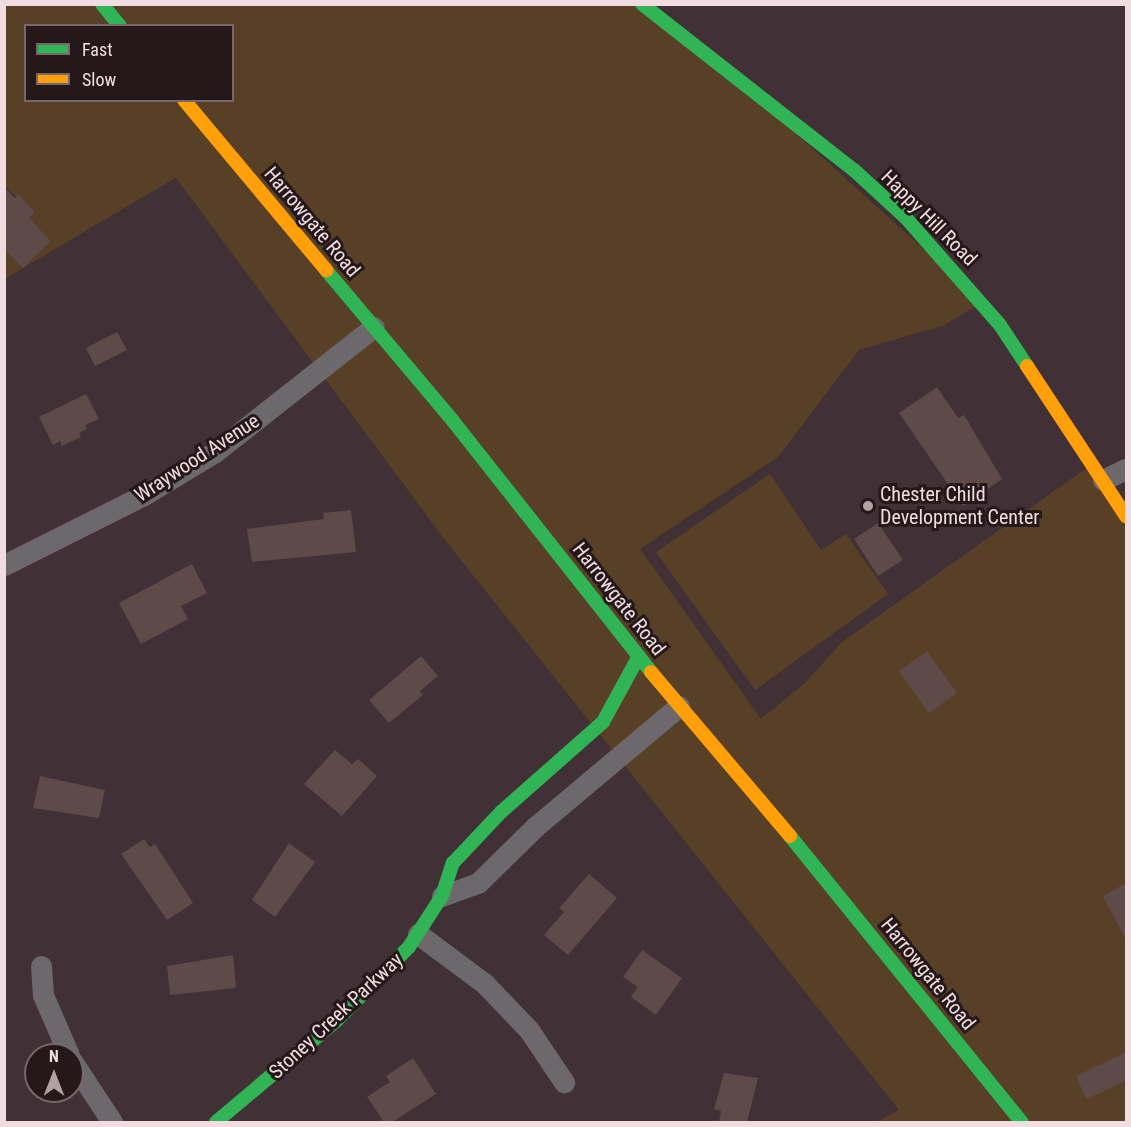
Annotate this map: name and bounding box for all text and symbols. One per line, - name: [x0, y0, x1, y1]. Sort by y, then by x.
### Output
- legend: [24, 24, 234, 102]
- text: Fast: [82, 39, 113, 60]
- text: Slow: [82, 69, 116, 90]
- street label: Harrowgate Road: [259, 162, 365, 282]
- street label: Happy Hill Road: [876, 165, 982, 271]
- street label: Wraywood Avenue: [130, 409, 264, 507]
- place label: Chester Child Development Center: [880, 482, 1039, 529]
- marker: Chester Child Development Center: [861, 499, 875, 513]
- street label: Harrowgate Road: [568, 538, 670, 660]
- street label: Harrowgate Road: [876, 913, 980, 1035]
- street label: Stoney Creek Parkway: [264, 948, 408, 1084]
- north arrow: [24, 1043, 84, 1103]
- text: N: [49, 1047, 59, 1066]

